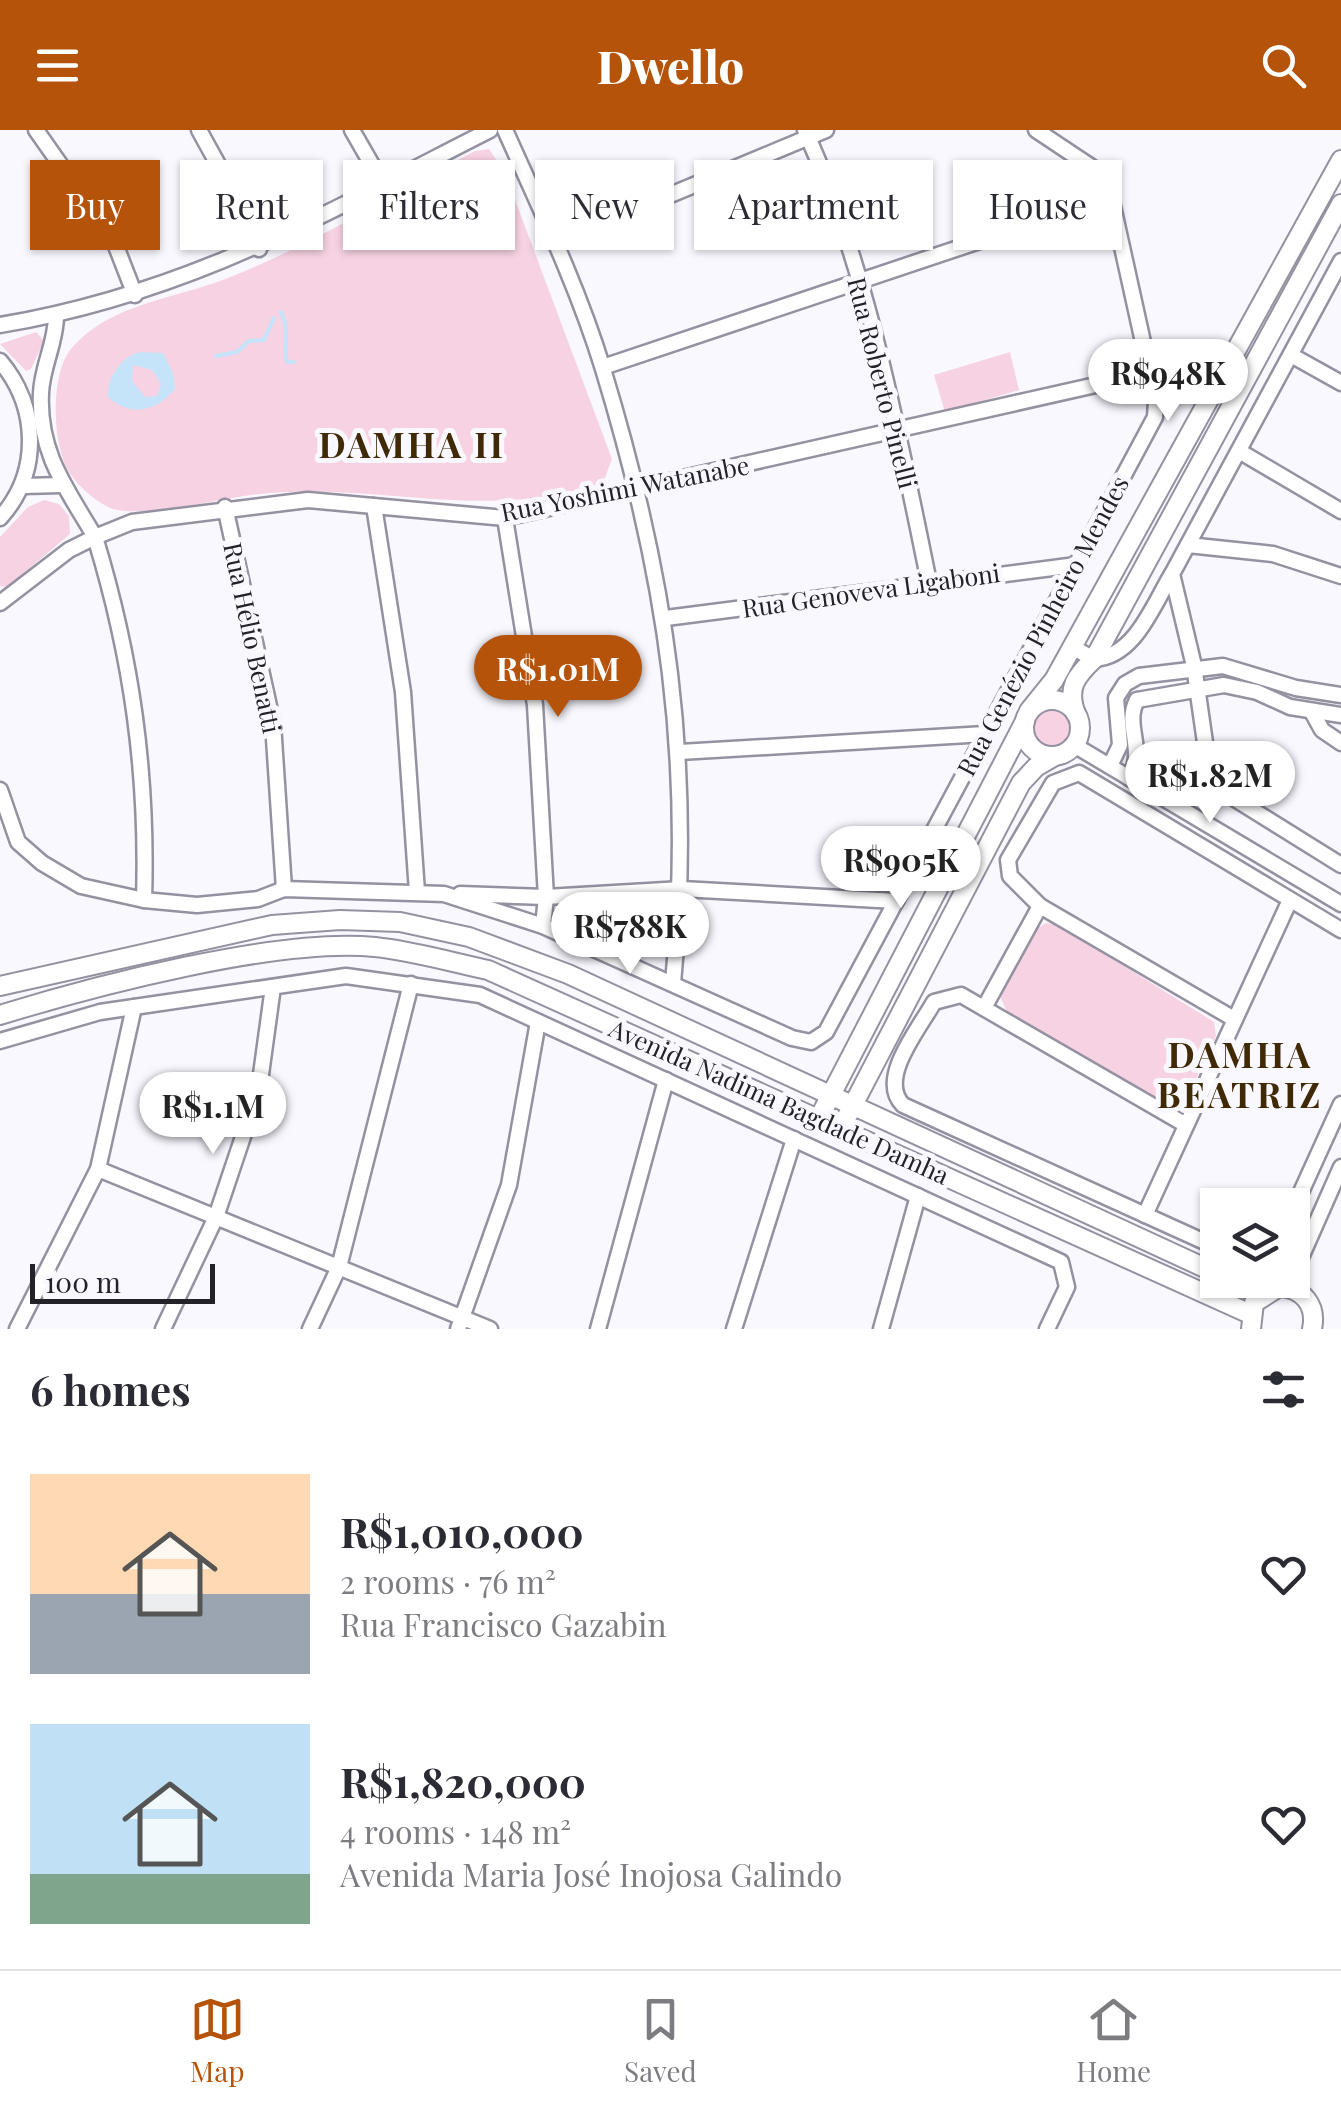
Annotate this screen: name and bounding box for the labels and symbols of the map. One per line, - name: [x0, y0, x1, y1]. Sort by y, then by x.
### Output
- street label: Rua Roberto Pinelli: [841, 273, 926, 492]
- pin: R$948K: [1087, 339, 1249, 424]
- district label: DAMHA II: [318, 420, 506, 467]
- street label: Rua Yoshimi Watanabe: [498, 447, 752, 528]
- street label: Rua Genézio Pinheiro Mendes: [948, 469, 1135, 781]
- street label: Rua Hélio Benatti: [217, 539, 290, 736]
- street label: Rua Genoveva Ligaboni: [740, 555, 1002, 624]
- pin: R$1.01M: [466, 635, 650, 720]
- pin: R$1.82M: [1118, 741, 1302, 826]
- pin: R$905K: [820, 826, 982, 911]
- pin: R$788K: [549, 892, 711, 977]
- street label: Avenida Nadima Bagdade Damha: [604, 1010, 955, 1191]
- district label: DAMHA BEATRIZ: [1157, 1030, 1323, 1117]
- pin: R$1.1M: [132, 1072, 294, 1157]
- scale bar: [30, 1259, 215, 1304]

